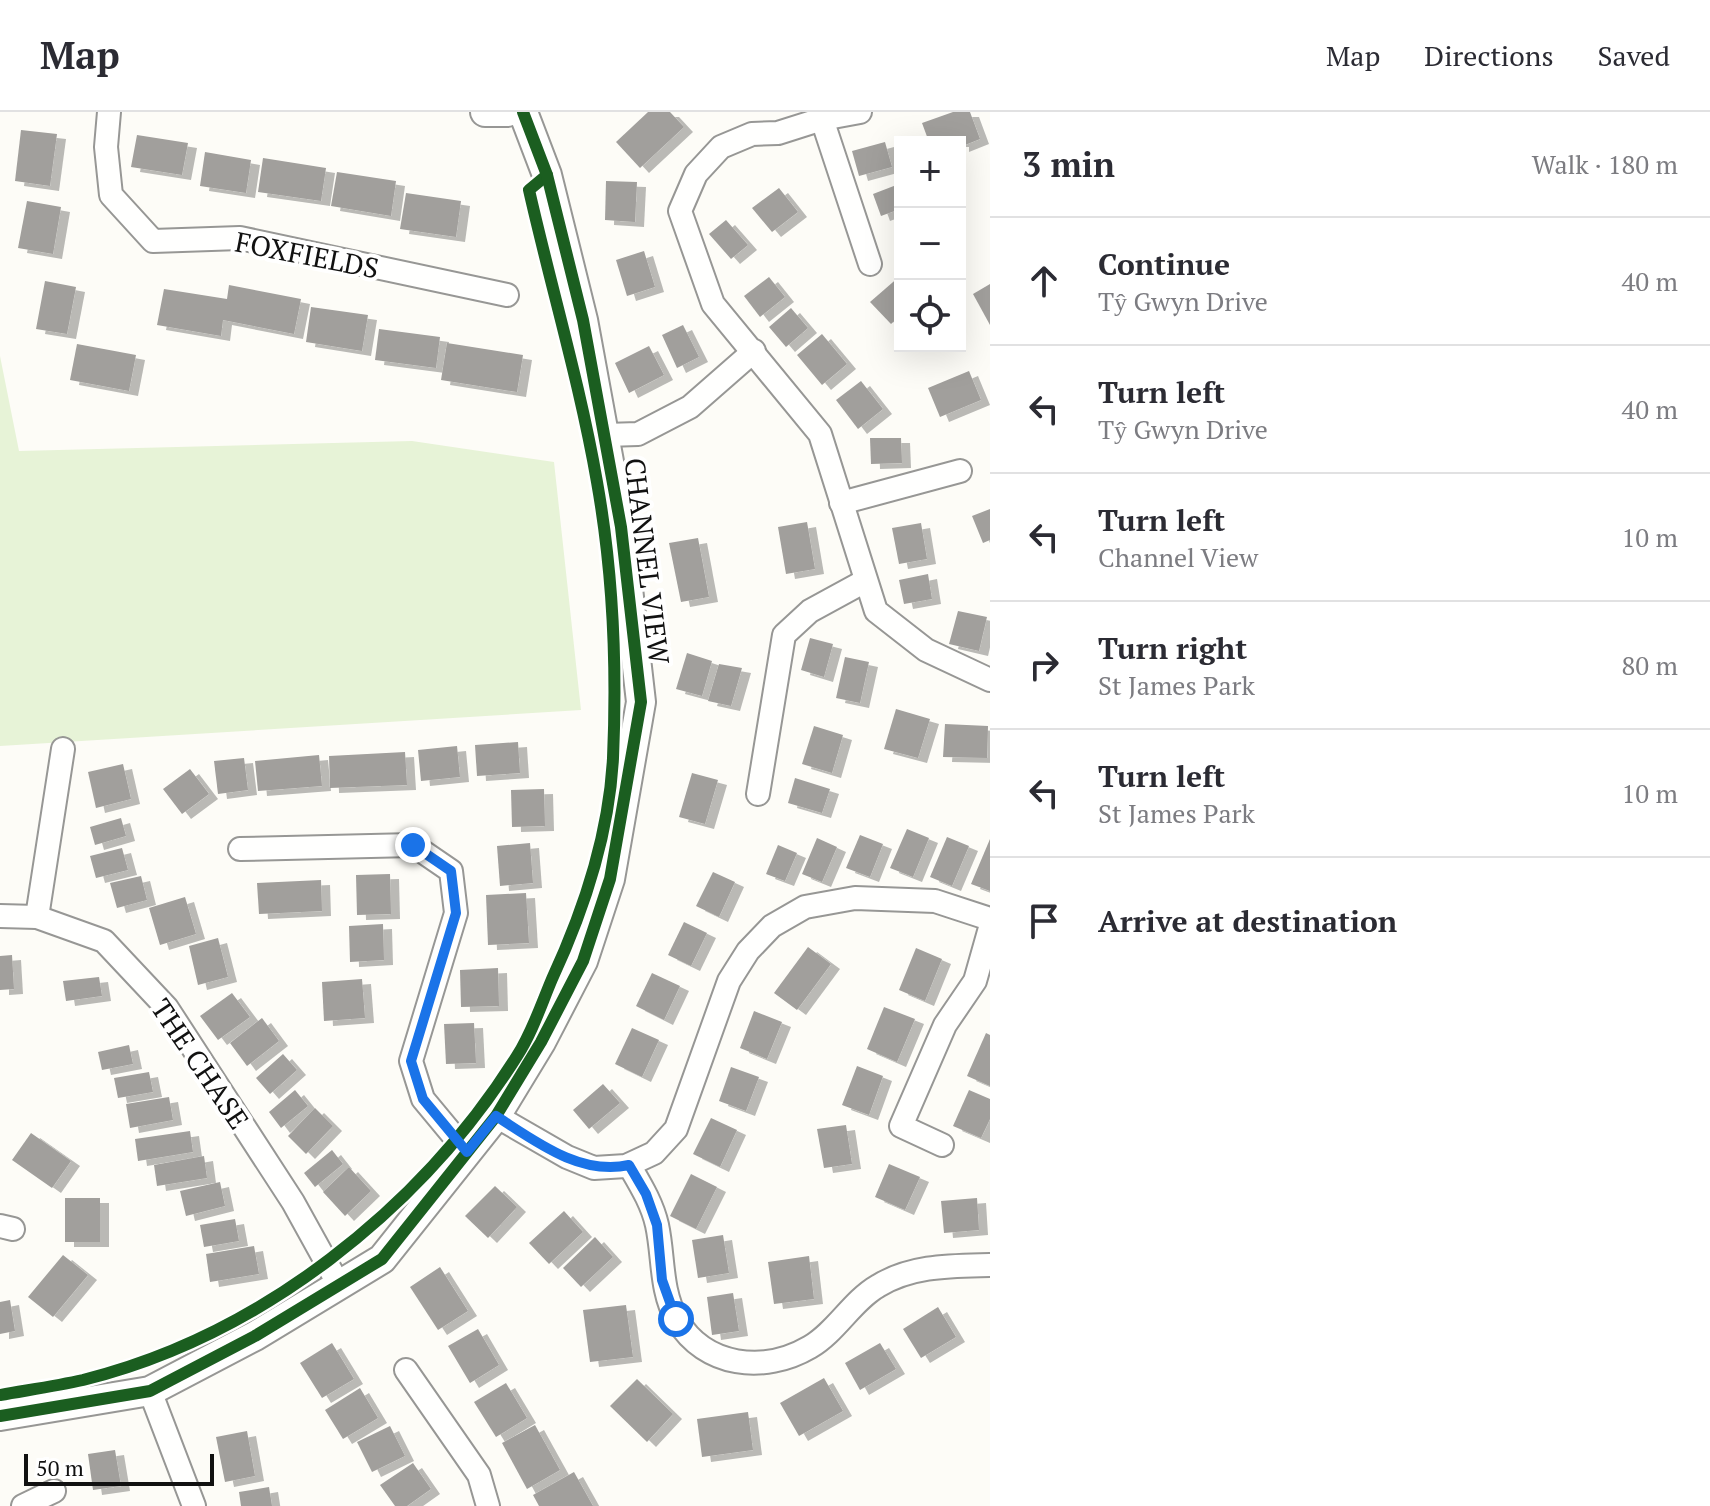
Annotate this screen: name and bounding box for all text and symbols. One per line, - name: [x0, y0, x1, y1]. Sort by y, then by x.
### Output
- text: Map: [40, 30, 120, 80]
- text: Map: [1326, 37, 1380, 74]
- text: Directions: [1424, 37, 1554, 74]
- text: Saved: [1598, 37, 1670, 74]
- map controls: [894, 136, 966, 352]
- button: +: [894, 136, 966, 208]
- text: 3 min: [1022, 142, 1115, 187]
- text: Walk · 180 m: [1532, 147, 1678, 181]
- button: −: [894, 208, 966, 280]
- street label: FOXFIELDS: [232, 222, 382, 287]
- text: Continue: [1098, 244, 1230, 284]
- icon: ahead: [1022, 259, 1066, 303]
- text: 40 m: [1622, 264, 1678, 298]
- button: locate: [894, 280, 966, 352]
- text: Tŷ Gwyn Drive: [1098, 284, 1268, 318]
- text: Turn left: [1098, 372, 1225, 412]
- icon: left: [1022, 387, 1066, 431]
- text: 40 m: [1622, 392, 1678, 426]
- text: Tŷ Gwyn Drive: [1098, 412, 1268, 446]
- street label: CHANNEL VIEW: [616, 456, 679, 667]
- text: Turn left: [1098, 500, 1225, 540]
- icon: left: [1022, 515, 1066, 559]
- text: 10 m: [1622, 520, 1678, 554]
- text: Channel View: [1098, 540, 1258, 574]
- text: Turn right: [1098, 628, 1247, 668]
- icon: right: [1022, 643, 1066, 687]
- text: 80 m: [1622, 648, 1678, 682]
- text: St James Park: [1098, 668, 1255, 702]
- text: Turn left: [1098, 756, 1225, 796]
- icon: left: [1022, 771, 1066, 815]
- text: 10 m: [1622, 776, 1678, 810]
- text: St James Park: [1098, 796, 1255, 830]
- route end: [395, 827, 431, 863]
- icon: arrive: [1022, 899, 1066, 943]
- text: Arrive at destination: [1098, 901, 1397, 941]
- street label: THE CHASE: [143, 991, 258, 1136]
- route start: [658, 1301, 694, 1337]
- scale bar: [24, 1450, 214, 1486]
- text: 50 m: [36, 1453, 84, 1482]

